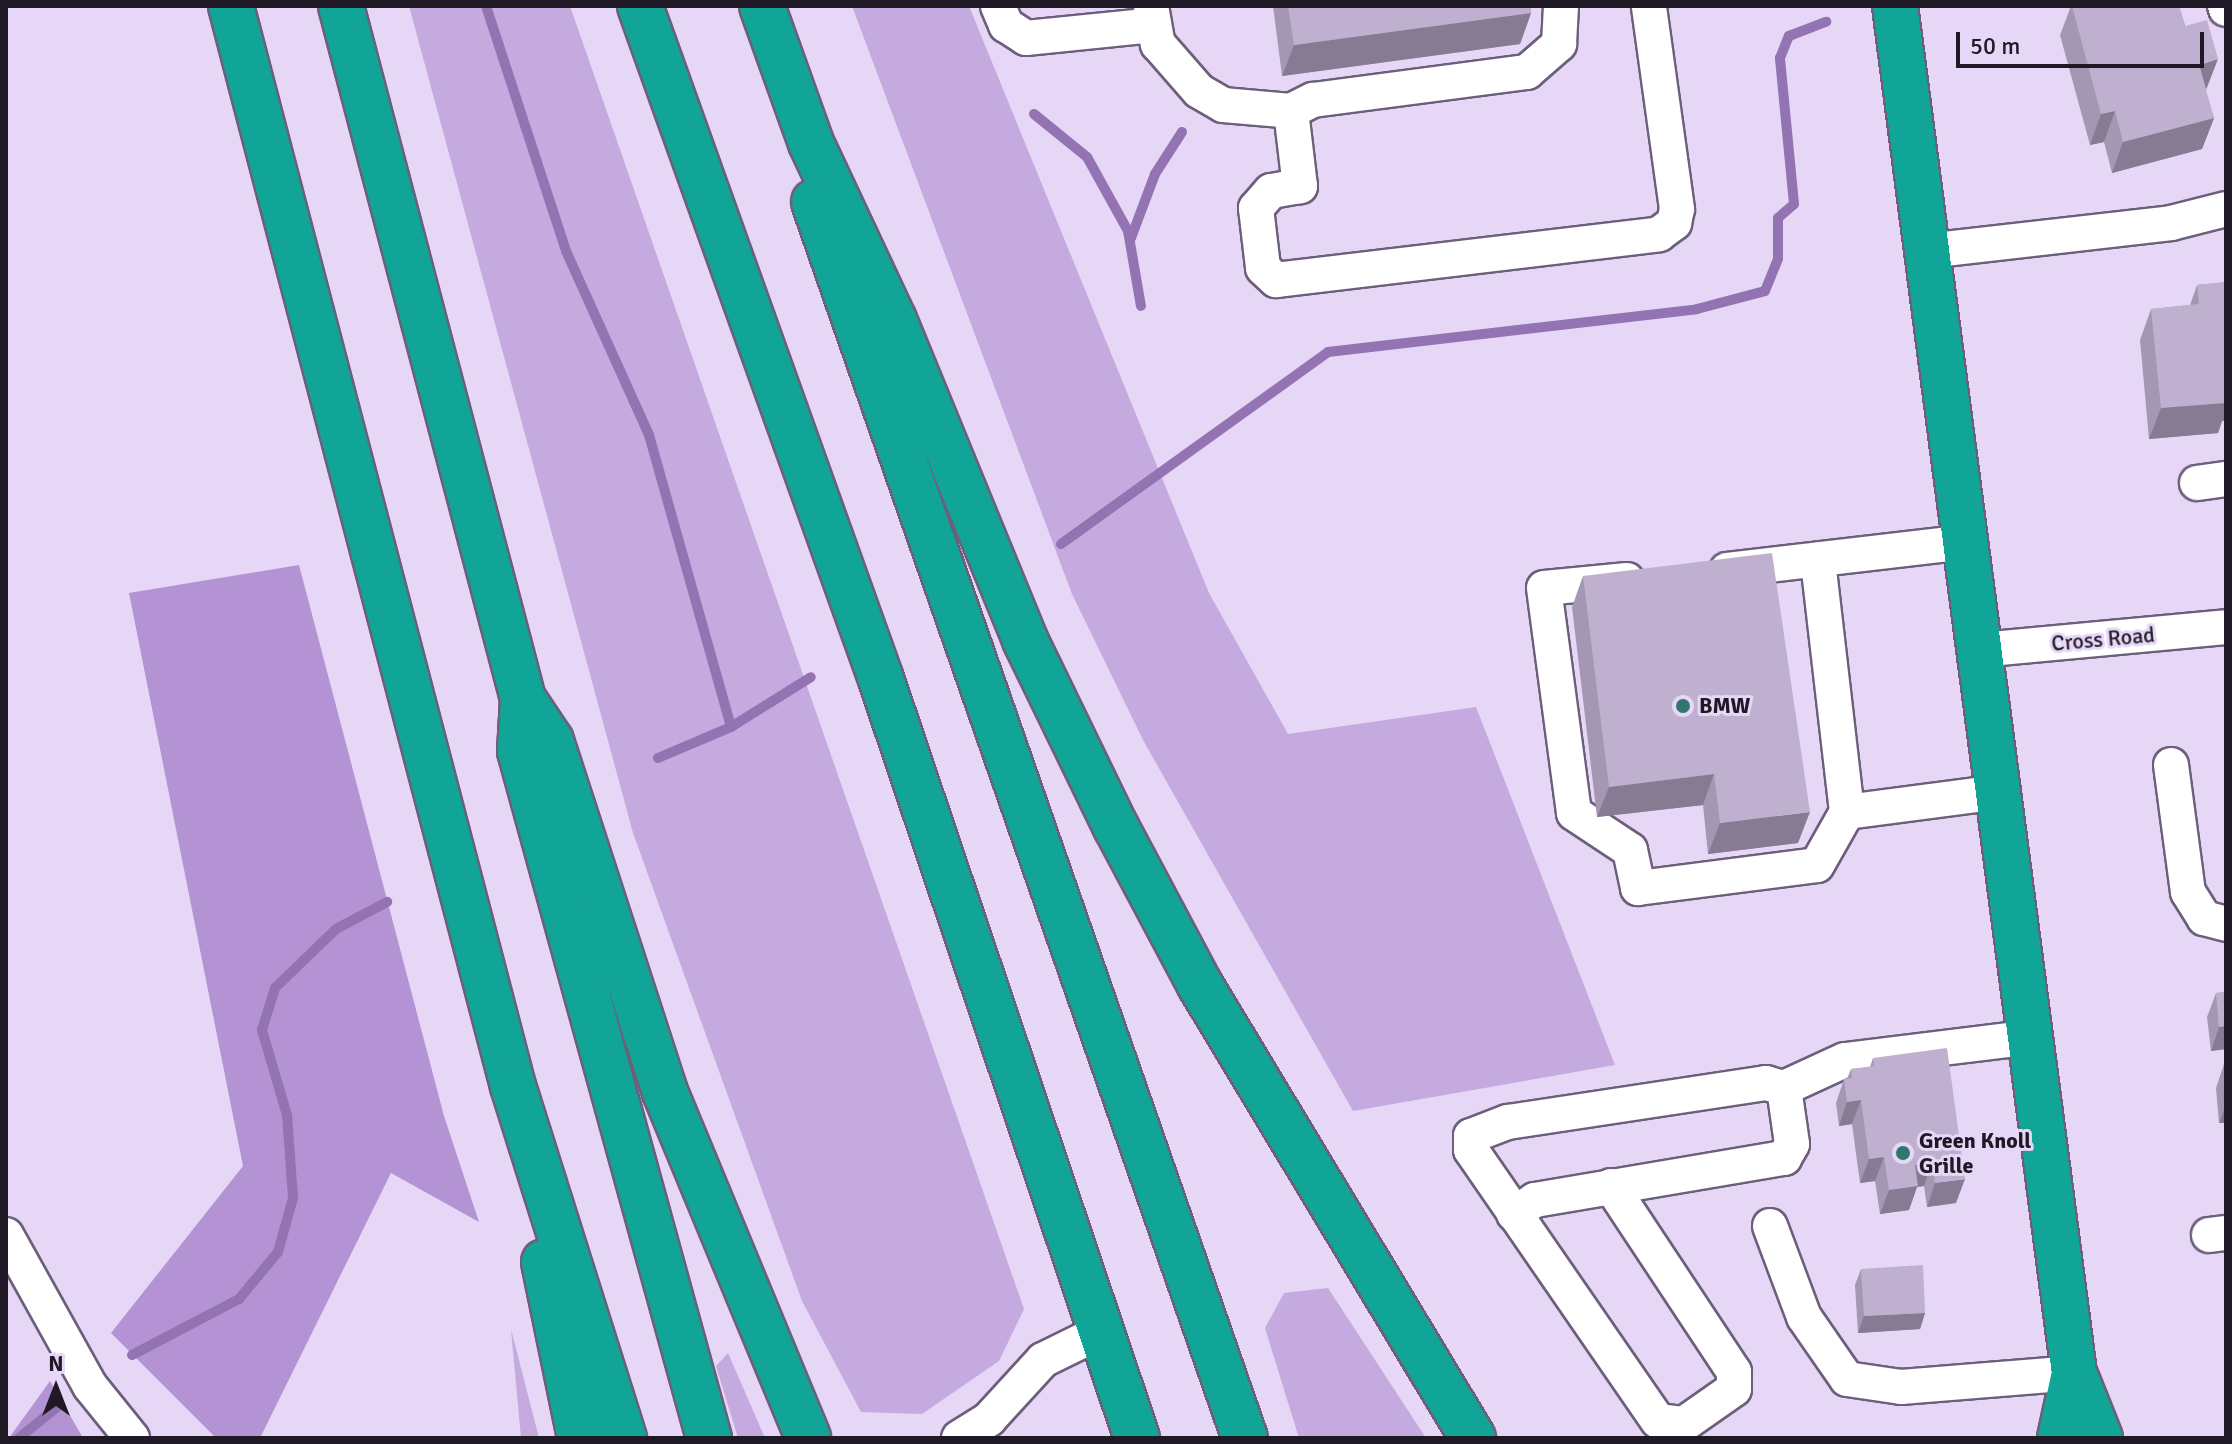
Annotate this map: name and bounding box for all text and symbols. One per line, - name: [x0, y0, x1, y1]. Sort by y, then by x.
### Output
- scale bar: [1960, 16, 2208, 66]
- text: 50 m: [1970, 31, 2020, 61]
- street label: Cross Road: [2050, 621, 2156, 657]
- place label: BMW: [1699, 693, 1751, 719]
- marker: BMW: [1674, 697, 1692, 715]
- place label: Green Knoll Grille: [1919, 1127, 2031, 1178]
- marker: Green Knoll Grille: [1894, 1144, 1912, 1162]
- north arrow: [16, 1348, 96, 1428]
- text: N: [48, 1350, 64, 1377]

